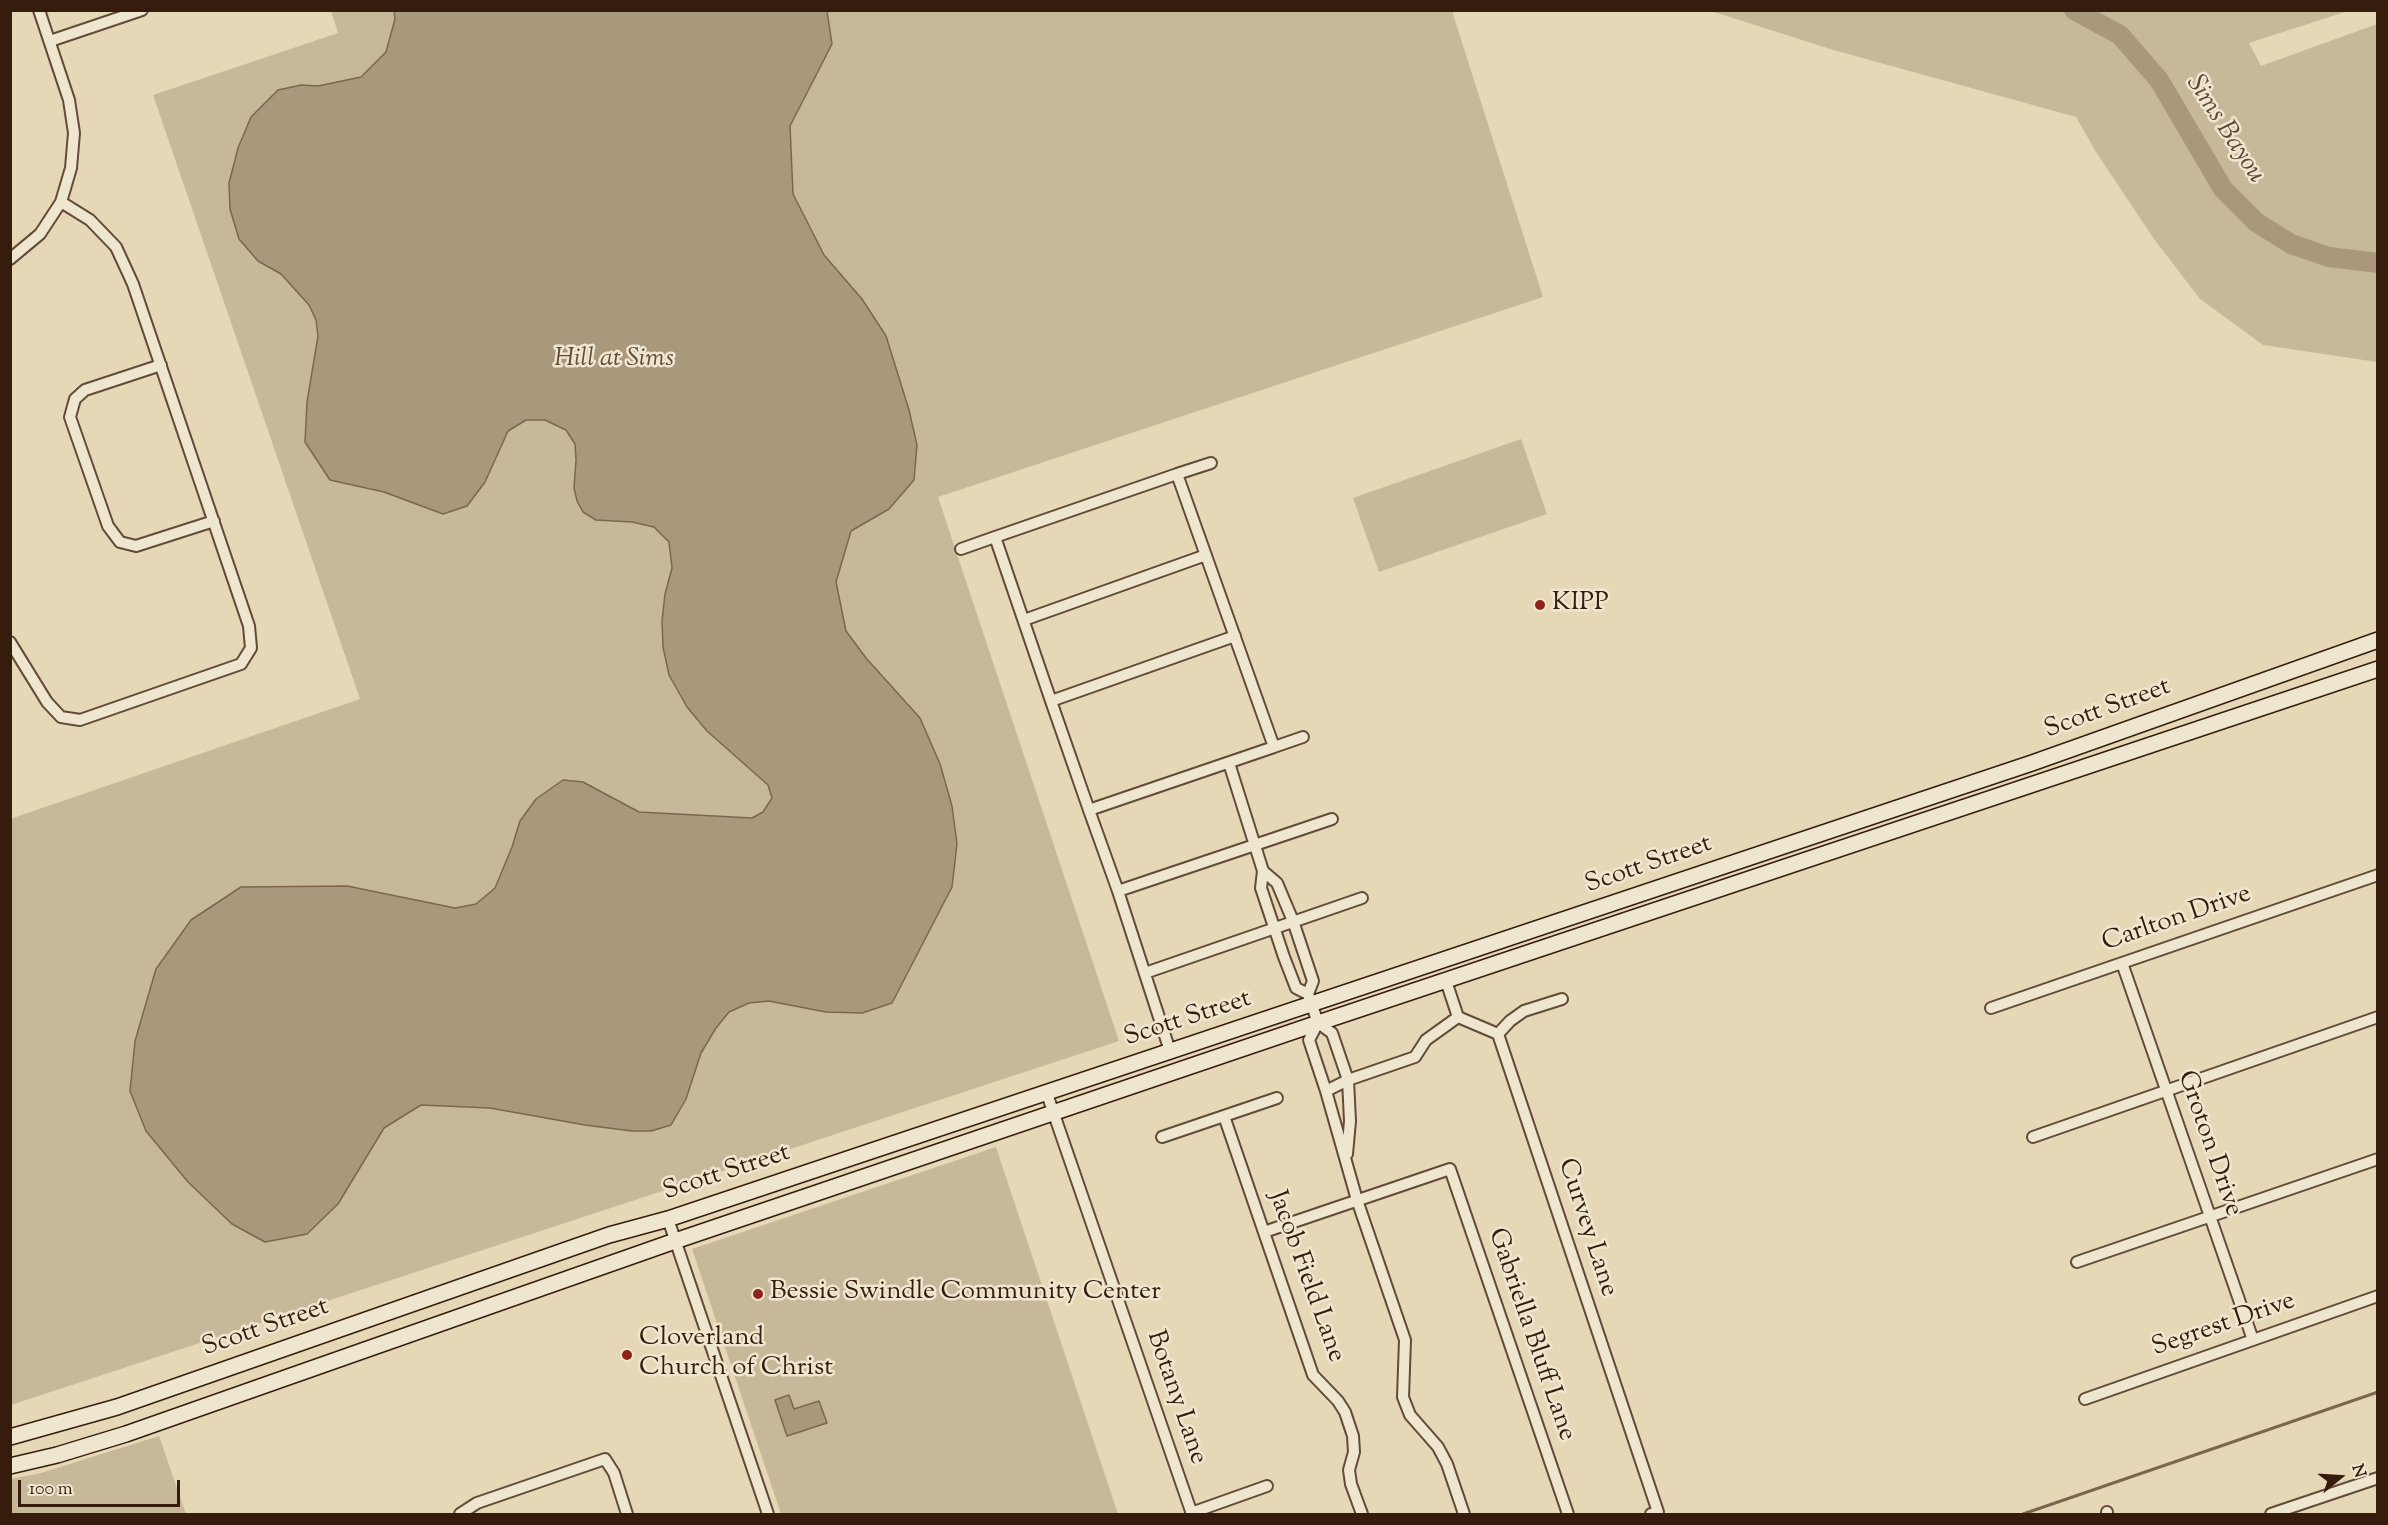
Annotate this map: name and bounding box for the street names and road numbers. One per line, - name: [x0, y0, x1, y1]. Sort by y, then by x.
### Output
- street label: Scott Street: [2041, 673, 2175, 747]
- street label: Scott Street: [1582, 830, 1716, 902]
- street label: Carlton Drive: [2098, 880, 2256, 960]
- street label: Scott Street: [1121, 985, 1255, 1055]
- street label: Groton Drive: [2169, 1067, 2247, 1221]
- street label: Scott Street: [660, 1139, 794, 1209]
- street label: Curvey Lane: [1549, 1155, 1623, 1301]
- street label: Jacob Field Lane: [1260, 1187, 1350, 1367]
- street label: Gabriella Bluff Lane: [1479, 1225, 1581, 1445]
- street label: Segrest Drive: [2148, 1287, 2300, 1365]
- street label: Scott Street: [199, 1293, 333, 1365]
- street label: Botany Lane: [1138, 1327, 1212, 1469]

